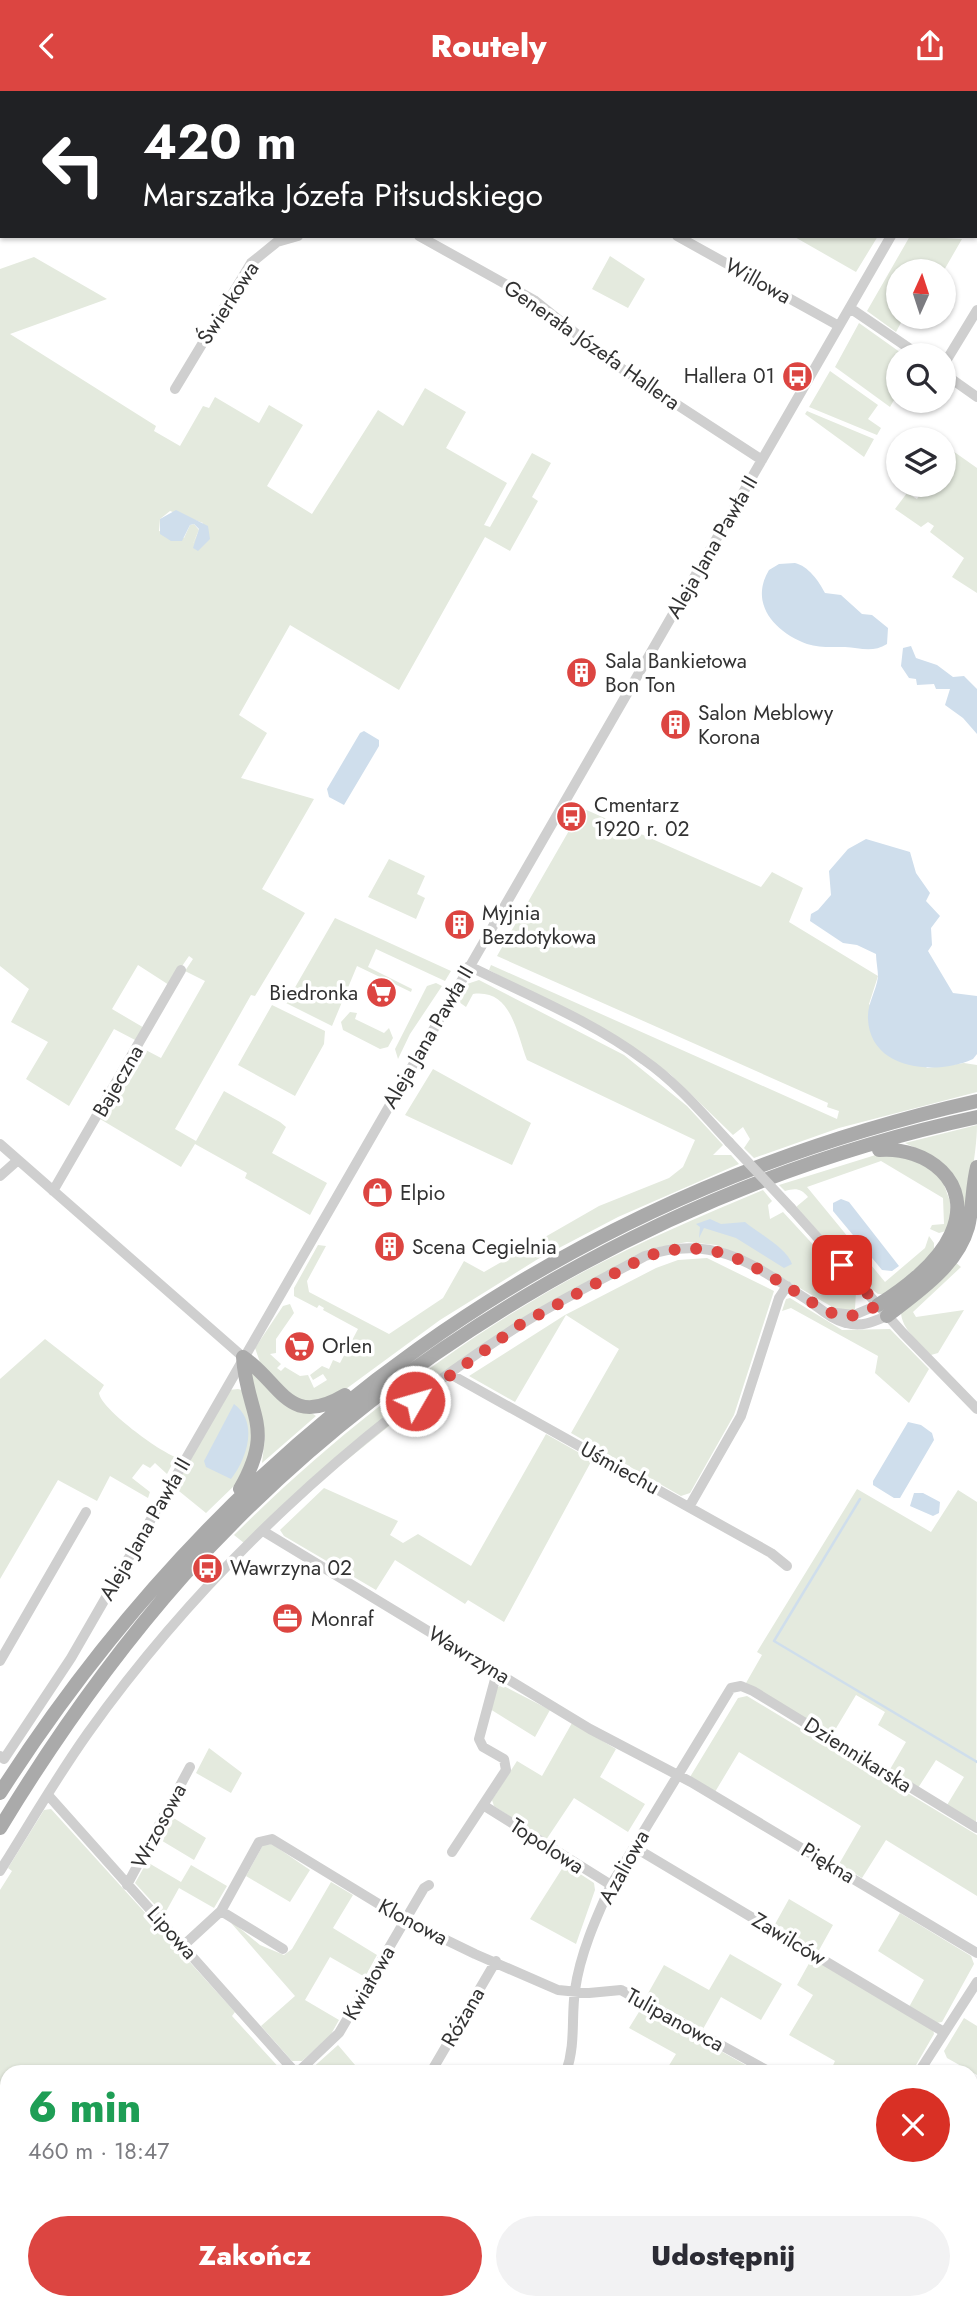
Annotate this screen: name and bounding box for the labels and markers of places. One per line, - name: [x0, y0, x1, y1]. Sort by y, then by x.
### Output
- bus stop icon: Hallera 01: [781, 359, 815, 393]
- place label: Hallera 01: [684, 361, 775, 391]
- place label: Sala Bankietowa Bon Ton: [605, 646, 747, 700]
- building icon: Sala Bankietowa Bon Ton: [565, 656, 599, 690]
- place label: Salon Meblowy Korona: [698, 698, 834, 752]
- building icon: Salon Meblowy Korona: [658, 708, 692, 742]
- place label: Cmentarz 1920 r. 02: [594, 790, 690, 844]
- bus stop icon: Cmentarz 1920 r. 02: [554, 800, 588, 834]
- place label: Myjnia Bezdotykowa: [482, 898, 596, 952]
- building icon: Myjnia Bezdotykowa: [442, 908, 476, 942]
- supermarket icon: Biedronka: [364, 976, 398, 1010]
- place label: Biedronka: [269, 978, 358, 1008]
- shop icon: Elpio: [360, 1176, 394, 1210]
- place label: Elpio: [400, 1178, 445, 1208]
- building icon: Scena Cegielnia: [372, 1230, 406, 1264]
- place label: Scena Cegielnia: [412, 1232, 557, 1262]
- pin: [812, 1235, 872, 1295]
- supermarket icon: Orlen: [282, 1329, 316, 1363]
- place label: Orlen: [322, 1331, 372, 1361]
- bus stop icon: Wawrzyna 02: [190, 1551, 224, 1585]
- place label: Wawrzyna 02: [230, 1553, 352, 1583]
- office icon: Monraf: [271, 1602, 305, 1636]
- place label: Monraf: [311, 1604, 375, 1634]

